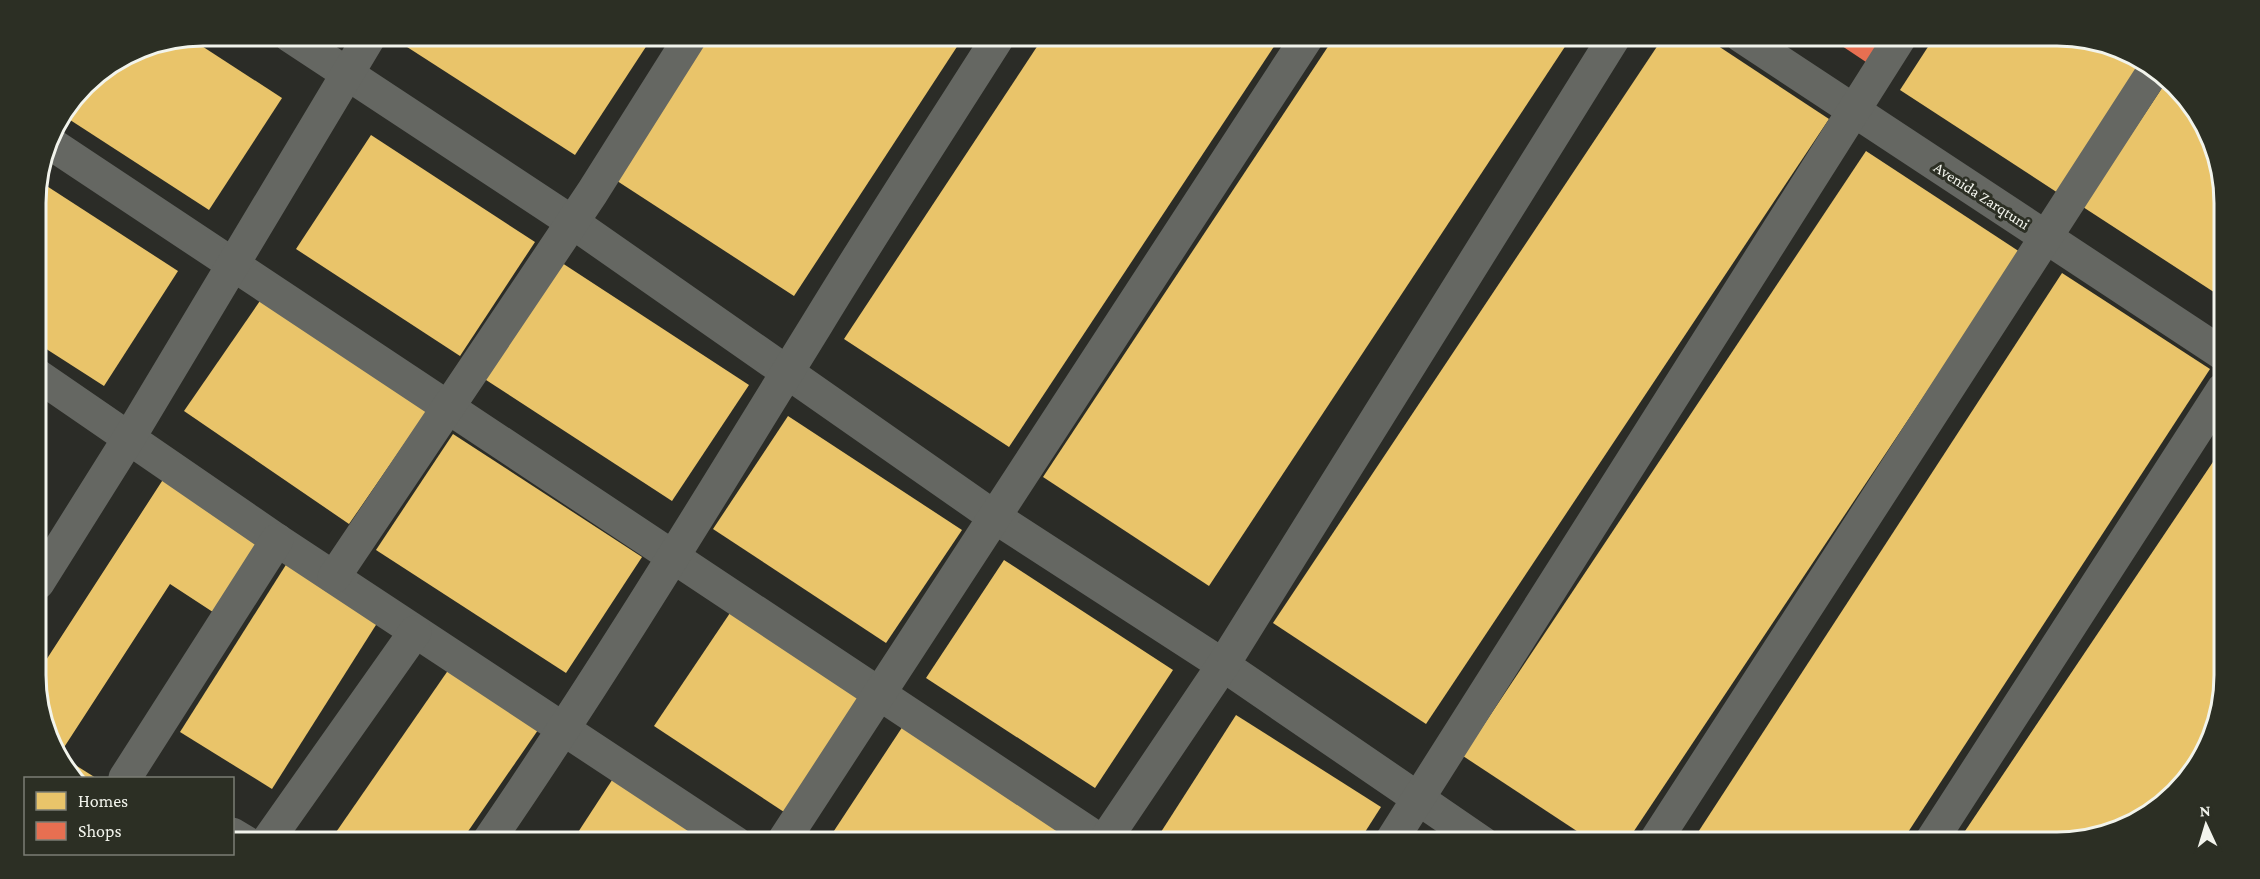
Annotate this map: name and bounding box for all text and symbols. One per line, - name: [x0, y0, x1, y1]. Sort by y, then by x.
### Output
- street label: Avenida Zarqtuni: [1930, 158, 2033, 233]
- legend: [24, 777, 234, 855]
- text: Homes: [78, 791, 128, 811]
- north arrow: [2176, 795, 2236, 855]
- text: N: [2199, 802, 2211, 819]
- text: Shops: [78, 821, 122, 841]

